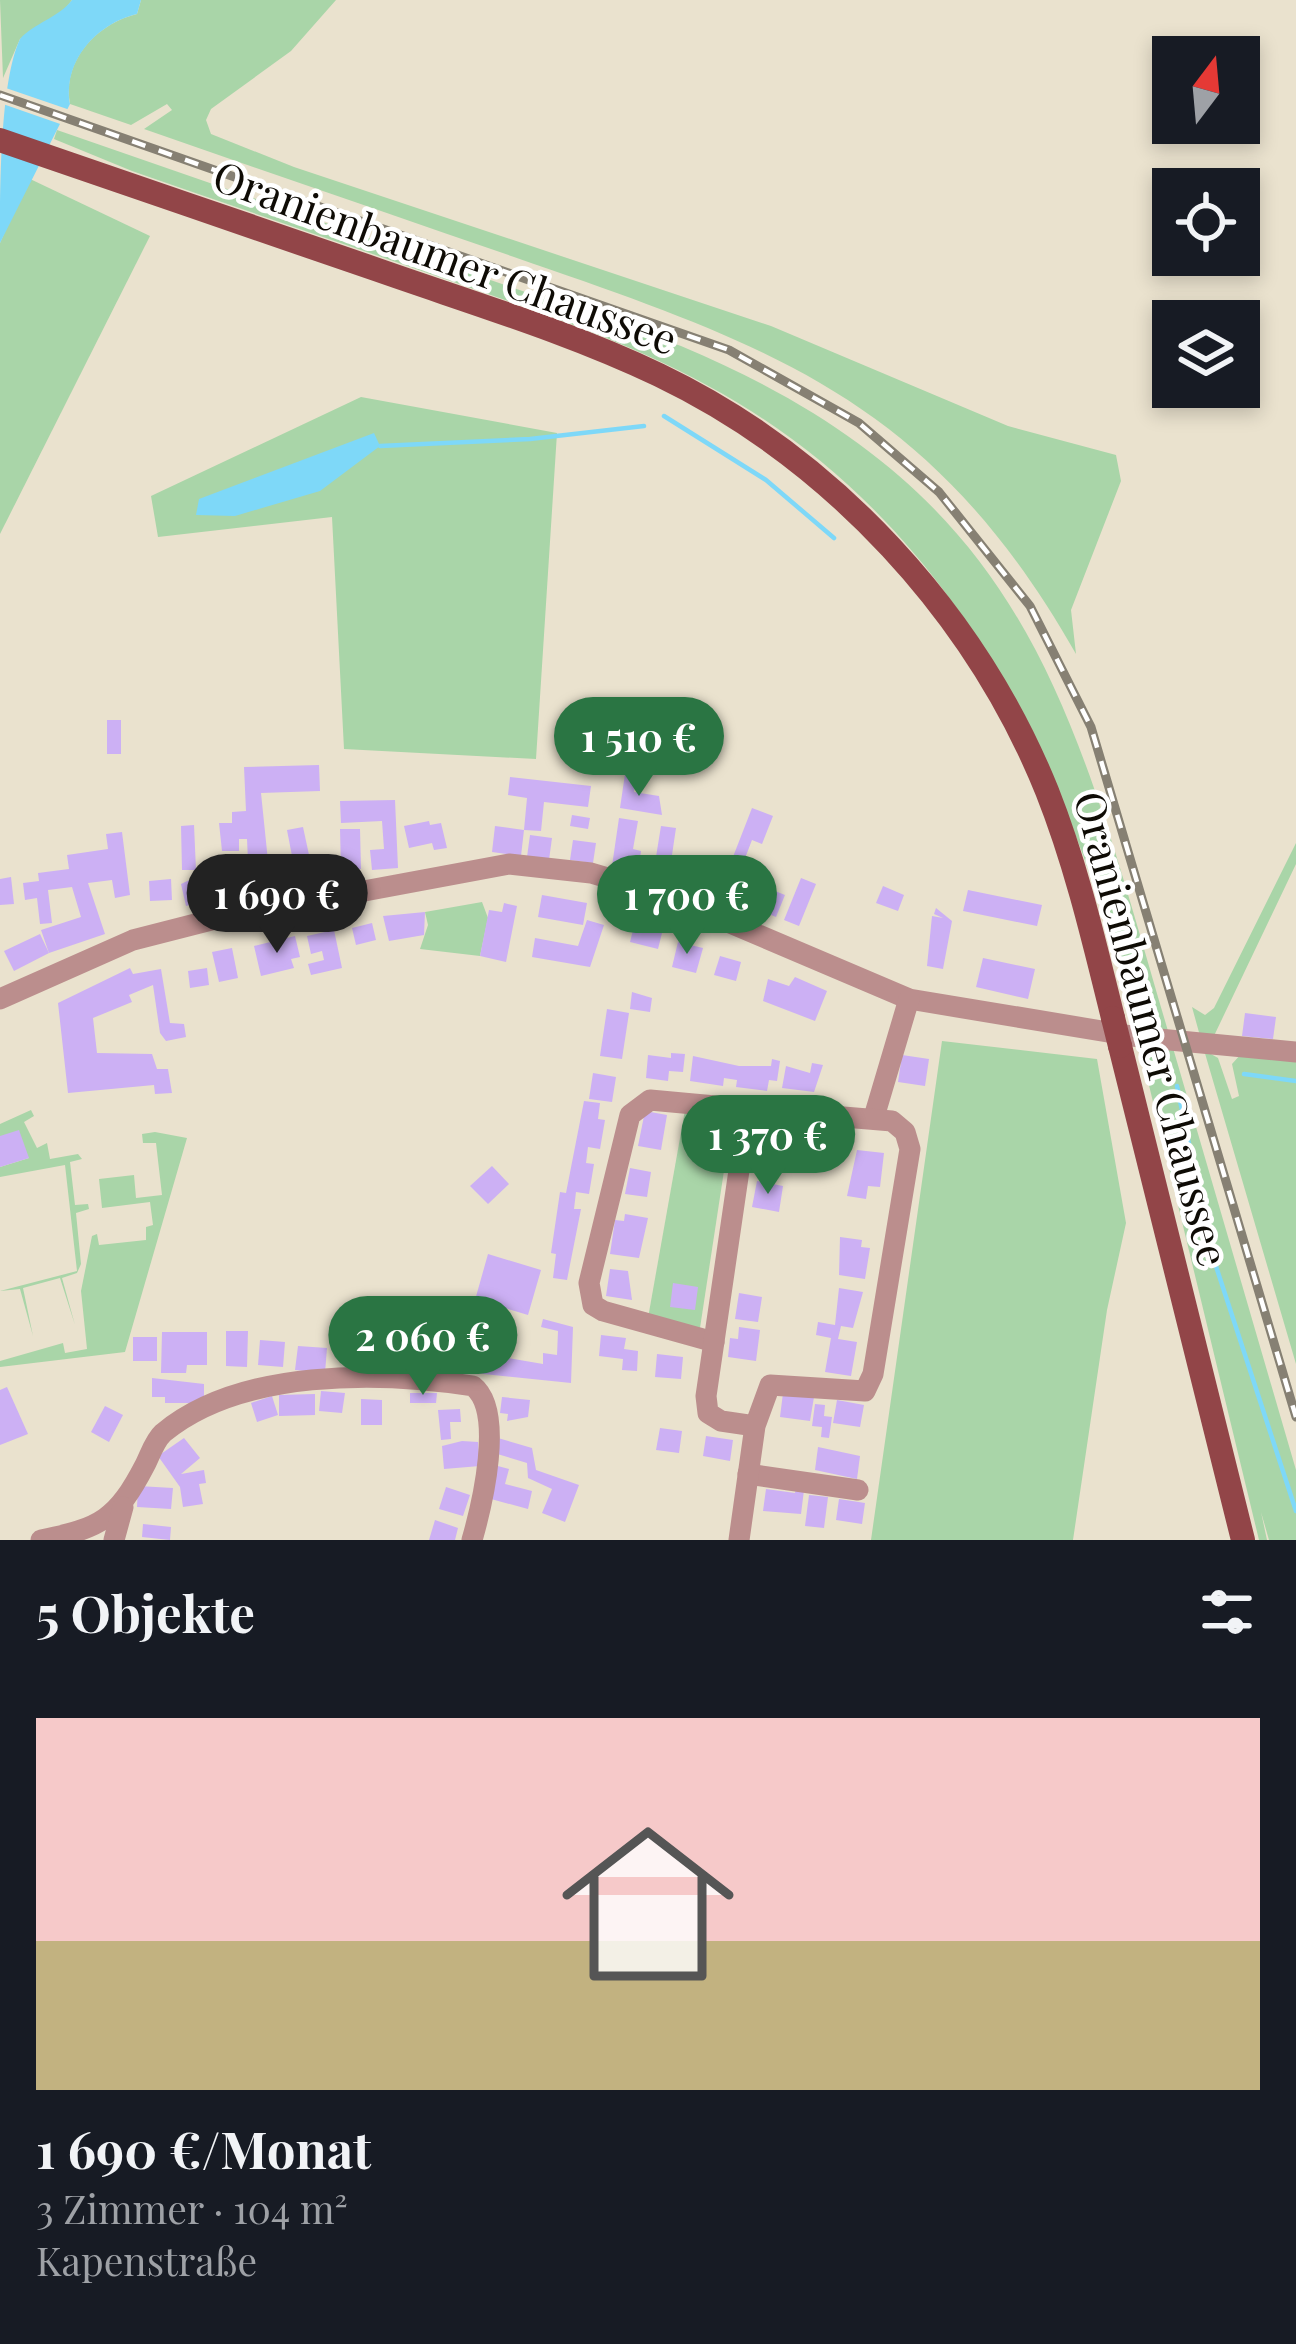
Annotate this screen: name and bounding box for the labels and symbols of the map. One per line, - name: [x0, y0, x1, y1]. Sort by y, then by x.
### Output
- north arrow: [1152, 36, 1260, 144]
- street label: Oranienbaumer Chaussee: [206, 146, 685, 366]
- pin: 1 510 €: [528, 697, 750, 799]
- street label: Oranienbaumer Chaussee: [1063, 785, 1243, 1272]
- pin: 1 690 €: [166, 854, 388, 956]
- pin: 1 700 €: [576, 855, 798, 957]
- pin: 1 370 €: [657, 1095, 879, 1197]
- pin: 2 060 €: [312, 1296, 534, 1398]

